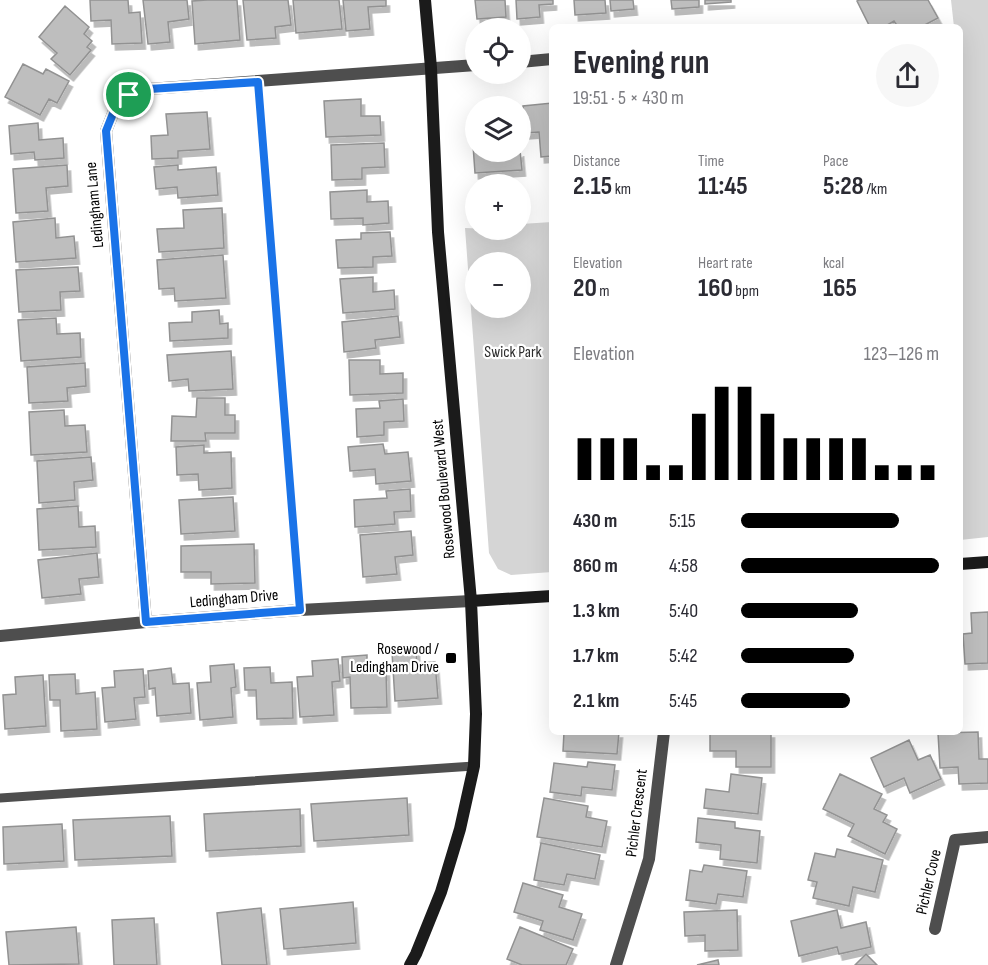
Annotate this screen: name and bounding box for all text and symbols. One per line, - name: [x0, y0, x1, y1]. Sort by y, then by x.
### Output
- map controls: [465, 18, 531, 318]
- button: locate: [465, 18, 531, 84]
- text: Evening run: [573, 43, 709, 83]
- button: share: [876, 44, 939, 107]
- pin: [103, 69, 154, 120]
- icon: arrive: [112, 78, 145, 111]
- text: 19:51 · 5 × 430 m: [573, 86, 684, 110]
- button: layers: [465, 96, 531, 162]
- text: Distance: [573, 152, 620, 171]
- text: Time: [698, 152, 724, 171]
- text: Pace: [823, 152, 848, 171]
- street label: Ledingham Lane: [82, 161, 108, 249]
- text: 2.15: [573, 171, 612, 202]
- text: 11:45: [698, 171, 748, 202]
- text: 5:28: [823, 171, 864, 202]
- button: +: [465, 174, 531, 240]
- text: km: [612, 180, 631, 199]
- text: /km: [864, 180, 887, 199]
- button: −: [465, 252, 531, 318]
- text: Elevation: [573, 254, 622, 273]
- text: Heart rate: [698, 254, 753, 273]
- text: kcal: [823, 254, 844, 273]
- text: 20: [573, 273, 597, 304]
- text: 160: [698, 273, 733, 304]
- text: 165: [823, 273, 857, 304]
- text: m: [597, 282, 610, 301]
- text: bpm: [733, 282, 759, 301]
- text: Elevation: [573, 342, 635, 366]
- text: 123–126 m: [864, 342, 939, 366]
- park label: Swick Park: [484, 343, 542, 362]
- street label: Rosewood Boulevard West: [428, 418, 460, 560]
- text: 430 m: [573, 509, 617, 533]
- text: 5:15: [669, 509, 696, 533]
- text: 860 m: [573, 554, 618, 578]
- text: 4:58: [669, 554, 698, 578]
- street label: Ledingham Drive: [189, 586, 279, 612]
- text: 1.3 km: [573, 599, 620, 623]
- text: 5:40: [669, 599, 698, 623]
- place label: Rosewood / Ledingham Drive: [350, 640, 439, 677]
- text: 1.7 km: [573, 644, 619, 668]
- text: 5:42: [669, 644, 698, 668]
- marker: Rosewood / Ledingham Drive: [444, 651, 458, 665]
- text: 2.1 km: [573, 689, 619, 713]
- text: 5:45: [669, 689, 697, 713]
- street label: Pichler Crescent: [622, 768, 652, 858]
- street label: Pichler Cove: [912, 848, 946, 916]

